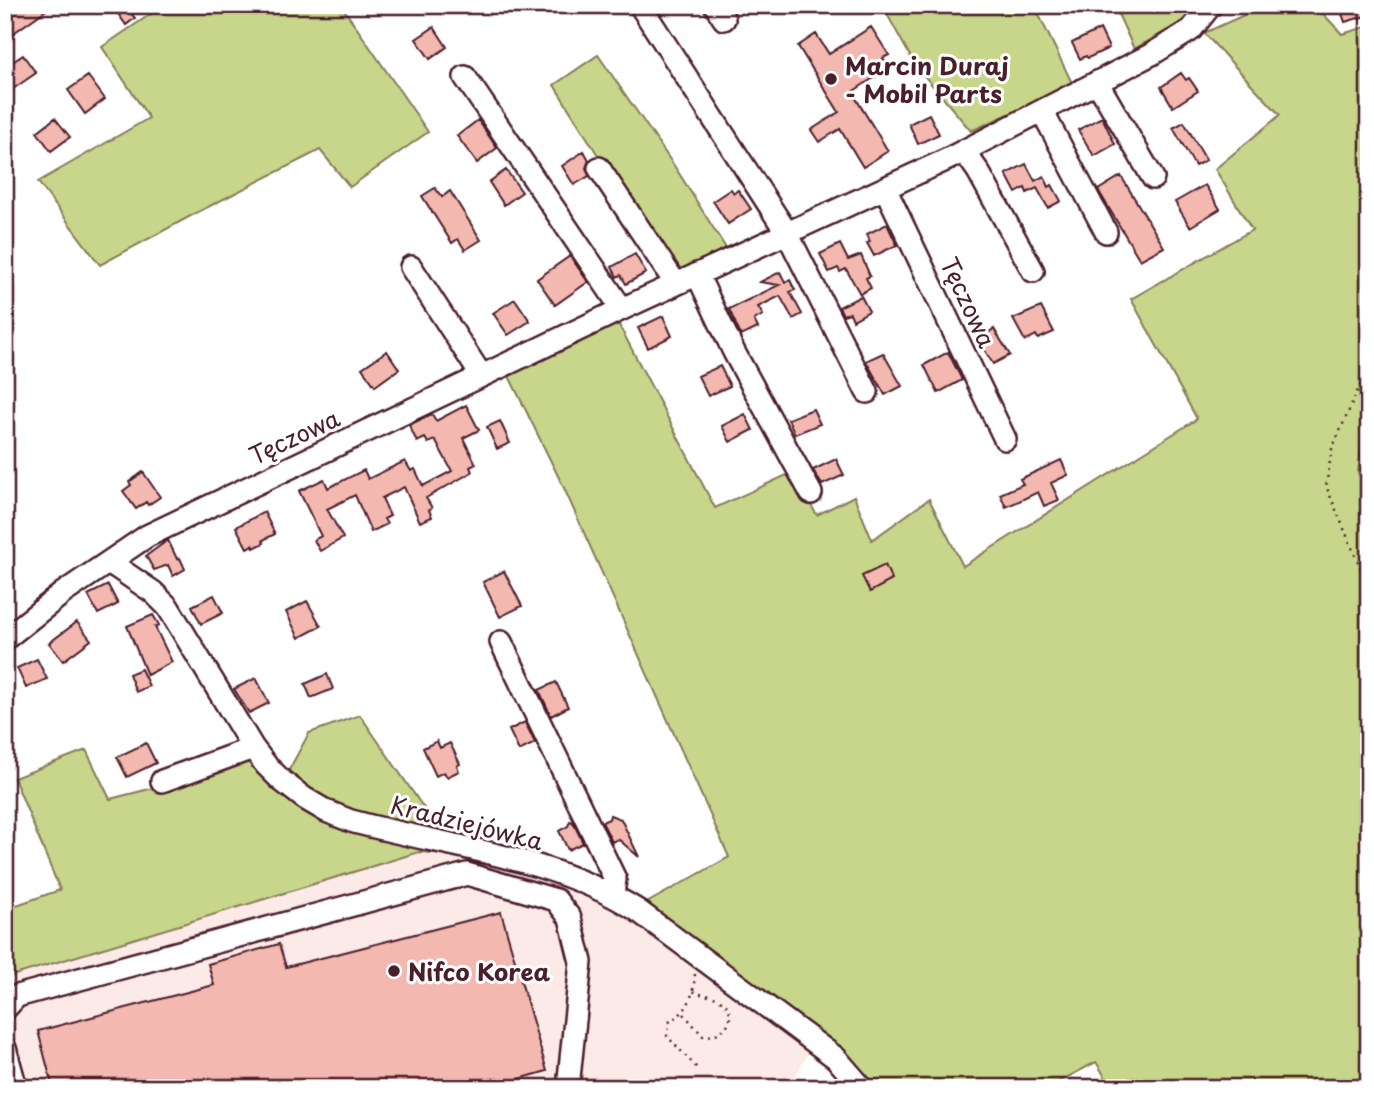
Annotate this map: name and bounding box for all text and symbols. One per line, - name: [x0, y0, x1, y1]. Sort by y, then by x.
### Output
- place label: Marcin Duraj - Mobil Parts: [845, 47, 1009, 111]
- marker: Marcin Duraj - Mobil Parts: [823, 71, 839, 87]
- street label: Tęczowa: [932, 251, 1006, 353]
- street label: Tęczowa: [243, 399, 345, 473]
- street label: Kradziejówka: [387, 786, 547, 858]
- place label: Nifco Korea: [408, 953, 550, 989]
- marker: Nifco Korea: [386, 963, 402, 979]

